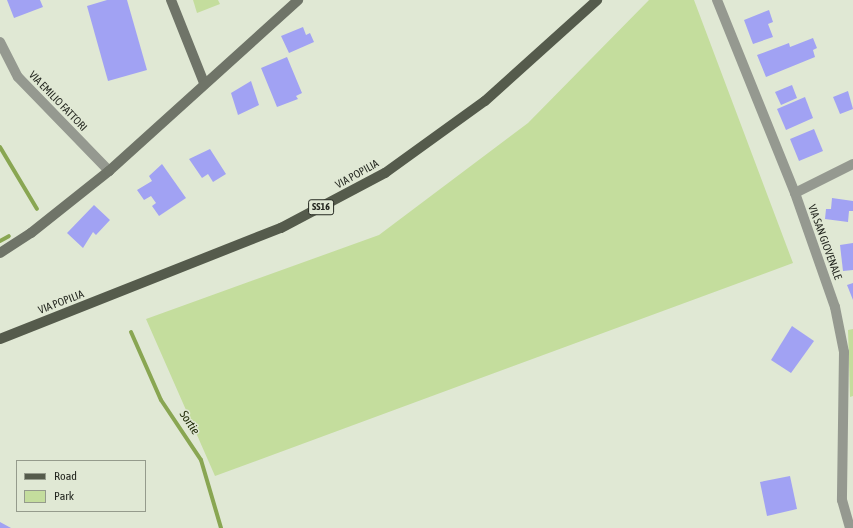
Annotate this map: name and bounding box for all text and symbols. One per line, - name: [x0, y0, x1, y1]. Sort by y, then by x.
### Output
- street label: VIA EMILIO FATTORI: [26, 68, 90, 134]
- street label: VIA POPILIA: [333, 157, 381, 191]
- road number: SS16: [308, 199, 334, 215]
- street label: VIA SAN GIOVENALE: [805, 203, 845, 281]
- street label: VIA POPILIA: [36, 287, 86, 317]
- water label: Sortie: [176, 408, 202, 438]
- legend: [16, 460, 146, 512]
- text: Road: [54, 469, 77, 483]
- text: Park: [54, 489, 74, 503]

